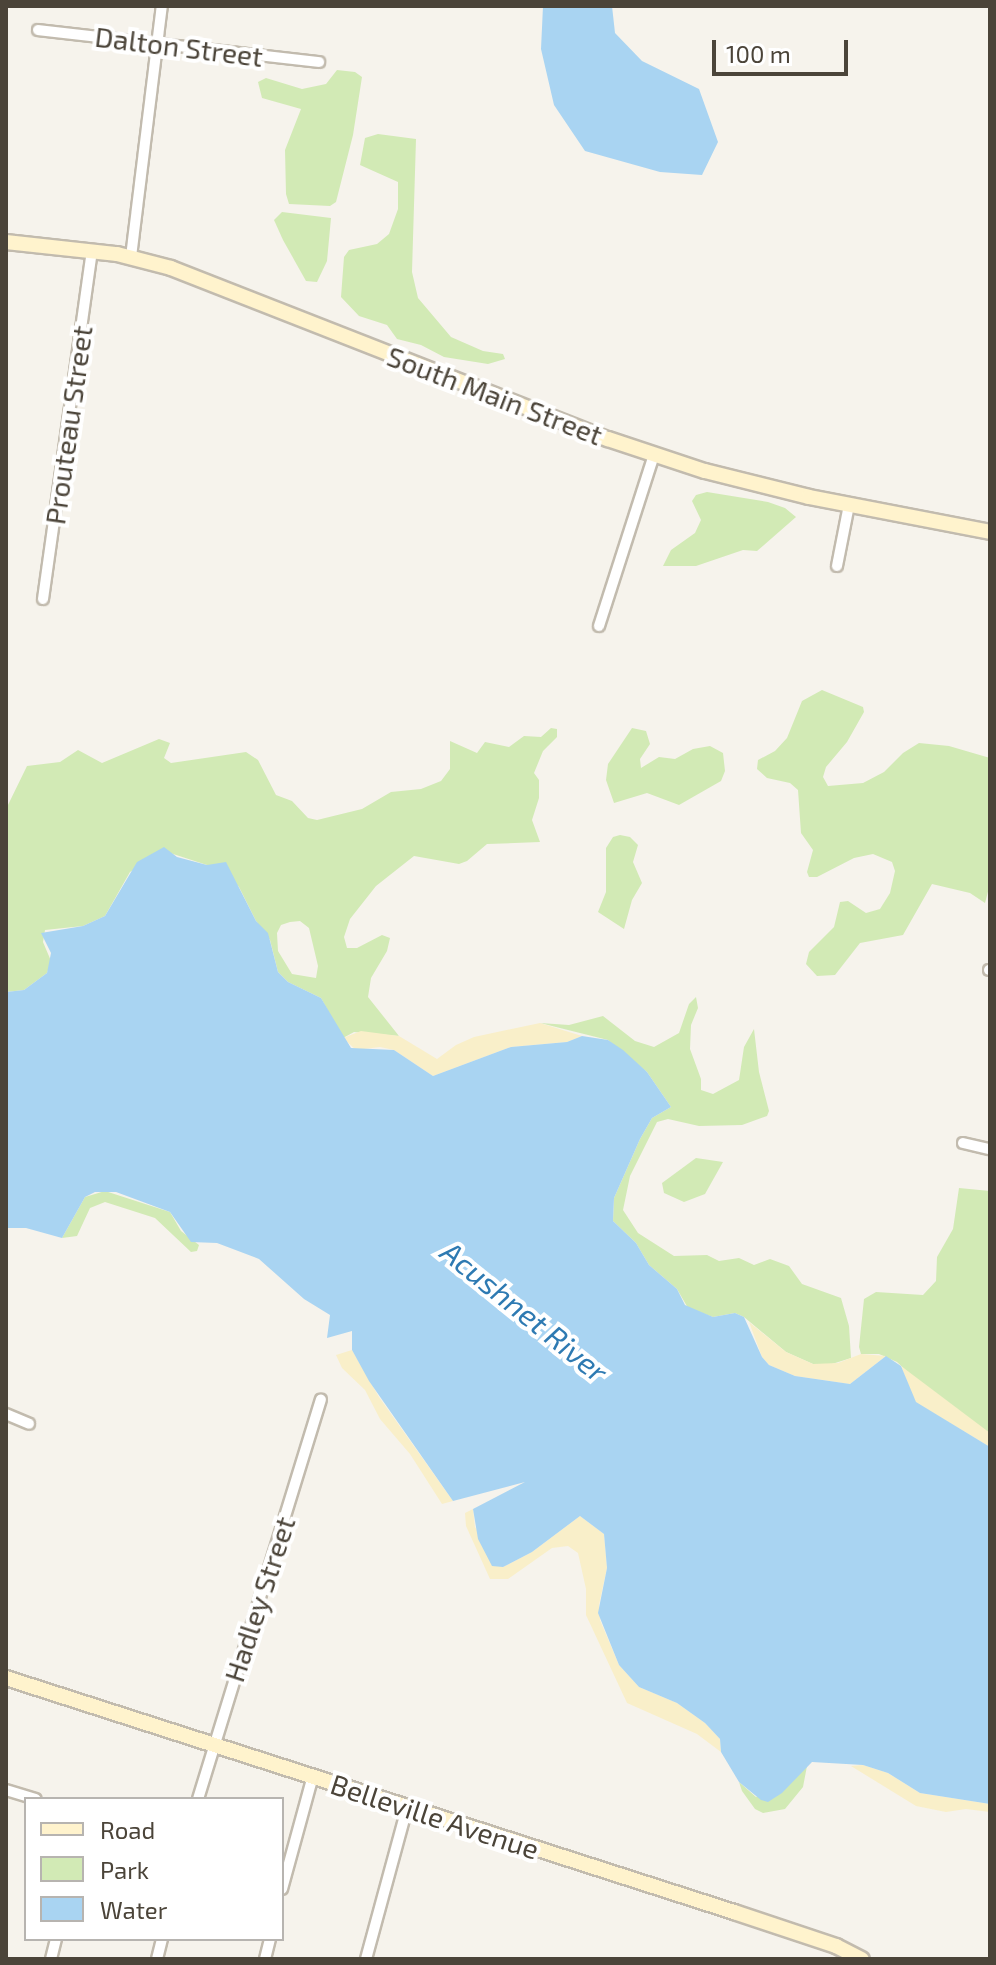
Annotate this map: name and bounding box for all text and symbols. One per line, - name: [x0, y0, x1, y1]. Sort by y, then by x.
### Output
- street label: Dalton Street: [93, 19, 265, 73]
- scale bar: [716, 24, 852, 74]
- text: 100 m: [726, 39, 791, 68]
- street label: Prouteau Street: [37, 323, 99, 527]
- street label: South Main Street: [383, 338, 607, 452]
- water label: Acushnet River: [434, 1233, 616, 1389]
- street label: Hadley Street: [216, 1512, 302, 1686]
- street label: Belleville Avenue: [326, 1766, 544, 1866]
- legend: [24, 1797, 284, 1941]
- text: Road: [100, 1815, 155, 1844]
- text: Park: [100, 1855, 149, 1884]
- text: Water: [100, 1895, 167, 1924]

